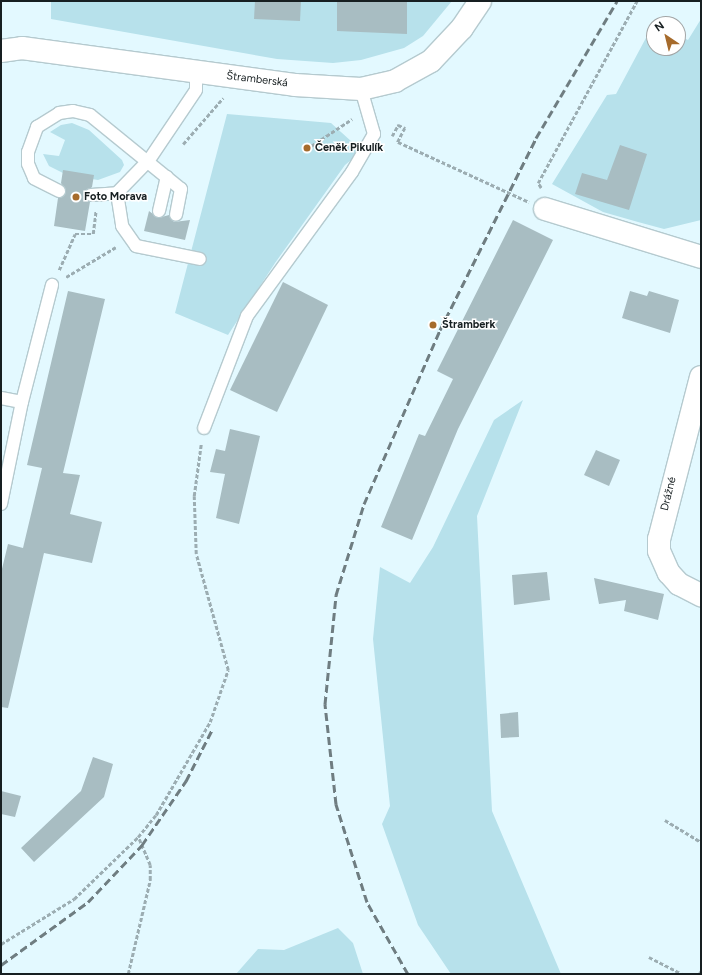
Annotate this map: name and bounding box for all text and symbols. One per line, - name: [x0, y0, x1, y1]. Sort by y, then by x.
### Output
- north arrow: [646, 16, 686, 56]
- text: N: [652, 19, 667, 34]
- street label: Štramberská: [226, 70, 288, 90]
- place label: Čeněk Pikulík: [315, 141, 383, 155]
- marker: Čeněk Pikulík: [302, 143, 312, 153]
- place label: Foto Morava: [84, 190, 147, 204]
- marker: Foto Morava: [71, 192, 81, 202]
- place label: Štramberk: [442, 318, 495, 332]
- marker: Štramberk: [427, 319, 439, 331]
- street label: Drážné: [658, 476, 680, 512]

